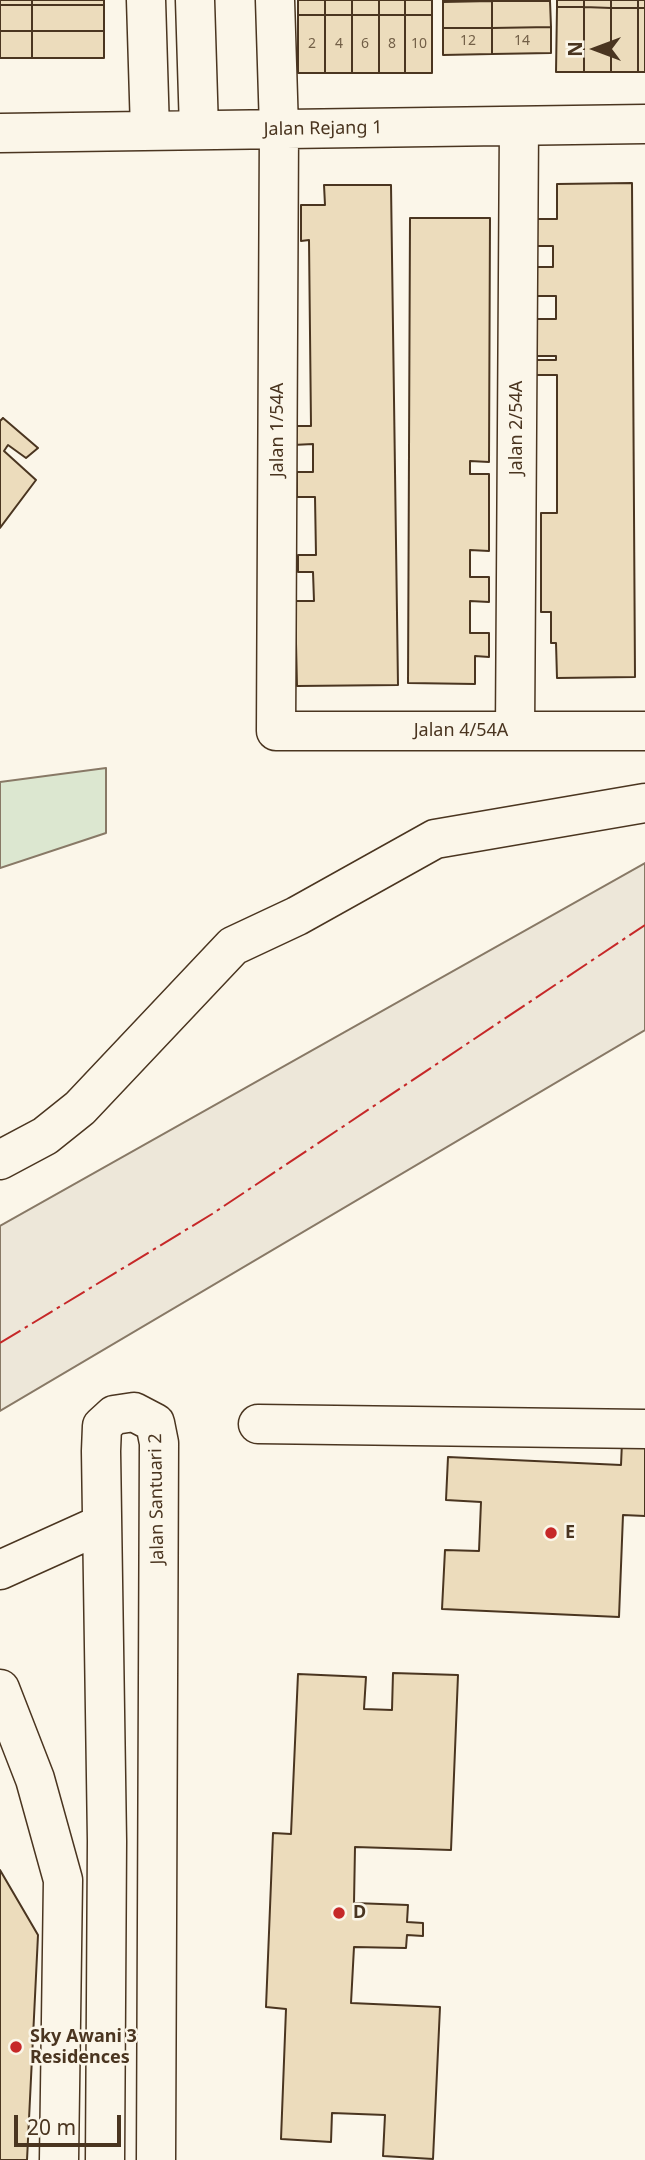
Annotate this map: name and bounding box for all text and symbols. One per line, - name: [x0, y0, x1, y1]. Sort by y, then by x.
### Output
- north arrow: [561, 14, 631, 84]
- house number: 12: [460, 33, 476, 49]
- house number: 14: [514, 33, 530, 49]
- house number: 2: [308, 36, 316, 52]
- house number: 4: [335, 36, 343, 52]
- house number: 6: [361, 36, 369, 52]
- house number: 8: [388, 36, 396, 52]
- house number: 10: [411, 36, 427, 52]
- text: N: [562, 41, 588, 57]
- street label: Jalan Rejang 1: [263, 117, 383, 141]
- street label: Jalan 2/54A: [506, 381, 528, 475]
- street label: Jalan 1/54A: [267, 383, 289, 477]
- street label: Jalan 4/54A: [414, 720, 508, 742]
- street label: Jalan Santuari 2: [145, 1433, 169, 1565]
- place label: E: [565, 1522, 575, 1544]
- marker: E: [543, 1525, 559, 1541]
- place label: D: [353, 1902, 366, 1924]
- marker: D: [331, 1905, 347, 1921]
- place label: Sky Awani 3 Residences: [30, 2026, 137, 2068]
- marker: Sky Awani 3 Residences: [8, 2039, 24, 2055]
- scale bar: [18, 2100, 124, 2144]
- text: 20 m: [27, 2113, 76, 2141]

